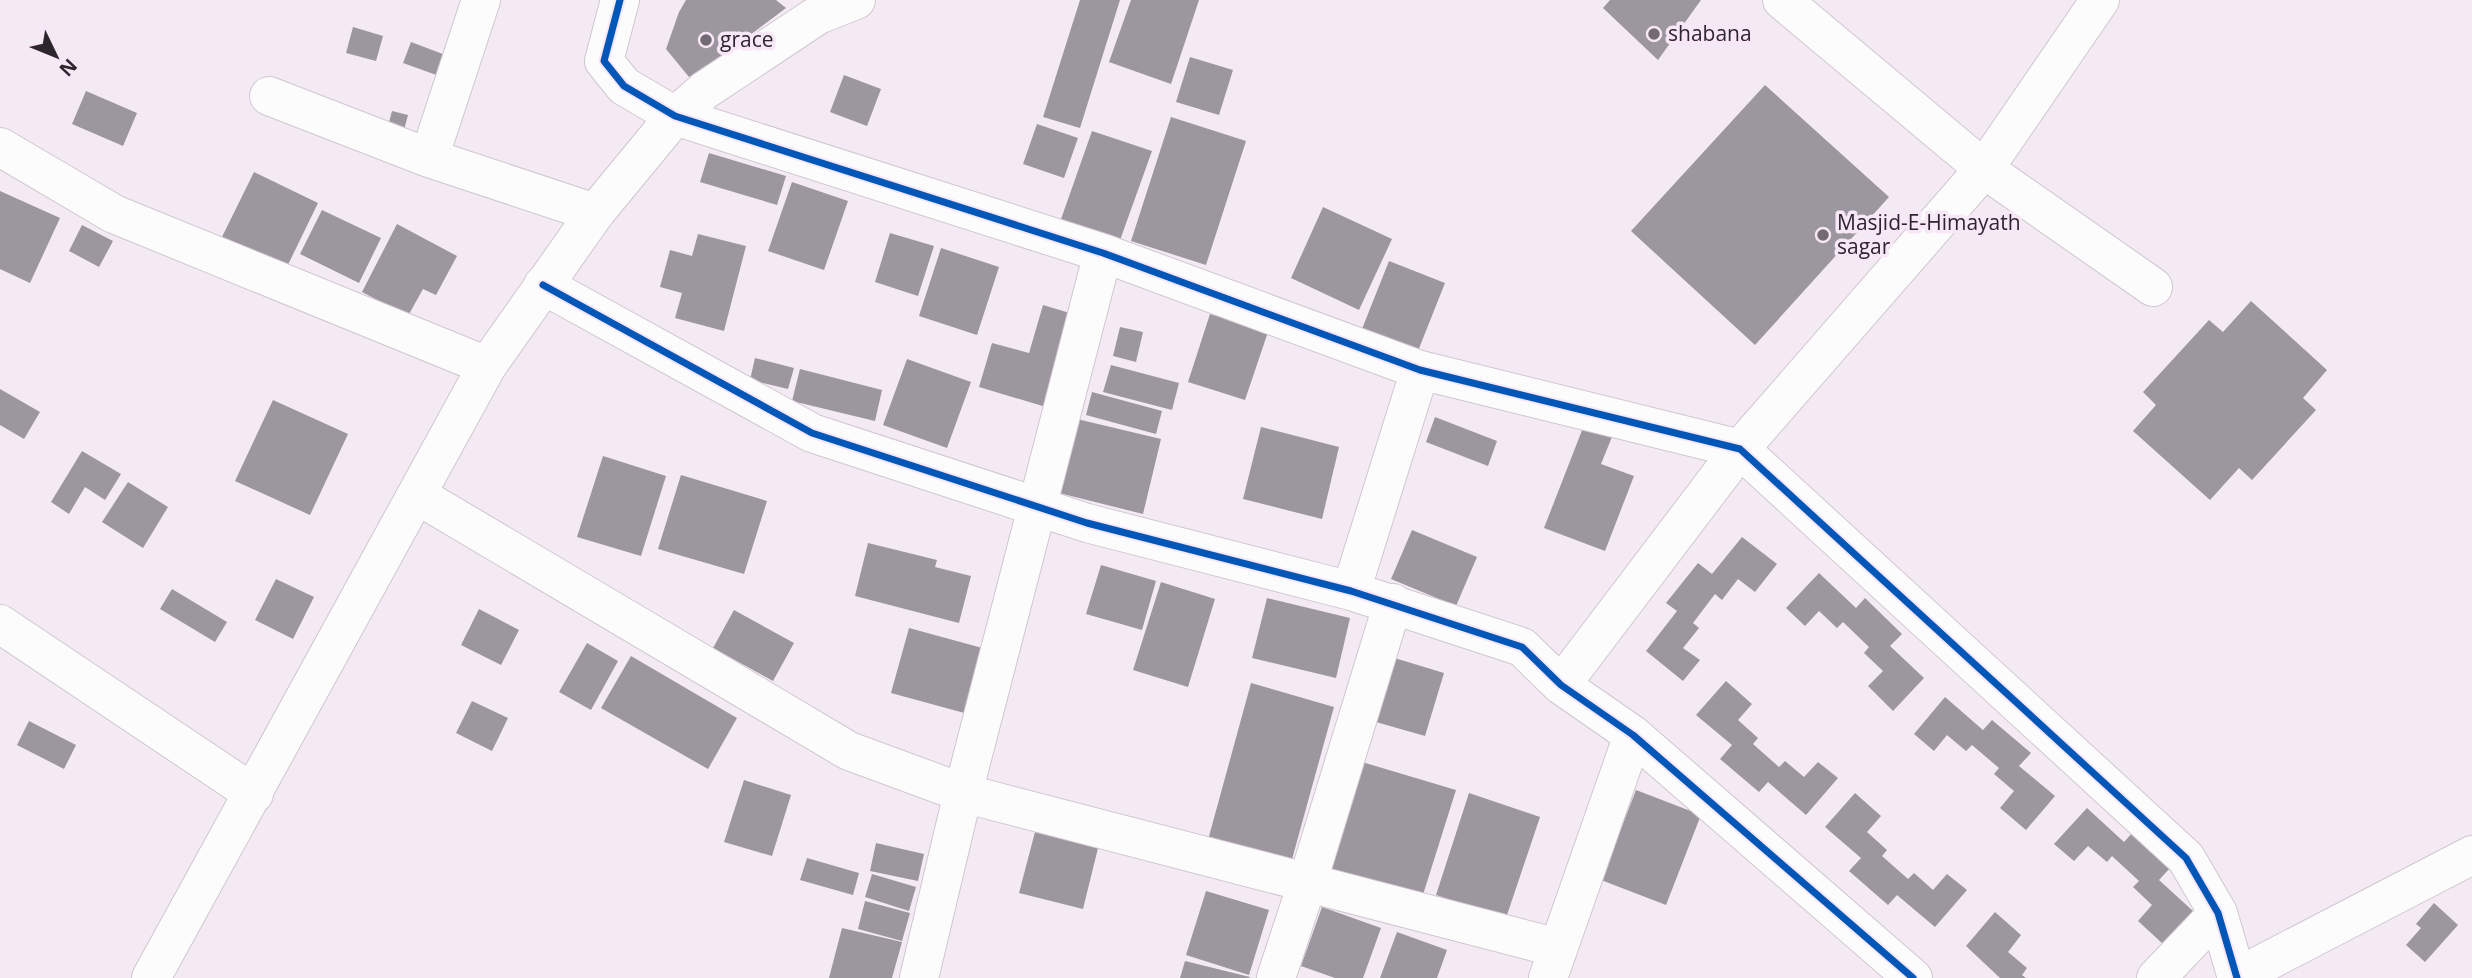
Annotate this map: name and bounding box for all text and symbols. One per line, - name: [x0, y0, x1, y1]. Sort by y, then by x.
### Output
- place label: shabana: [1668, 19, 1752, 47]
- north arrow: [21, 21, 91, 91]
- place label: grace: [720, 25, 774, 53]
- marker: shabana: [1646, 26, 1662, 42]
- marker: grace: [698, 32, 714, 48]
- text: N: [54, 53, 83, 82]
- place label: Masjid-E-Himayath sagar: [1837, 208, 2021, 260]
- marker: Masjid-E-Himayath sagar: [1815, 227, 1831, 243]

